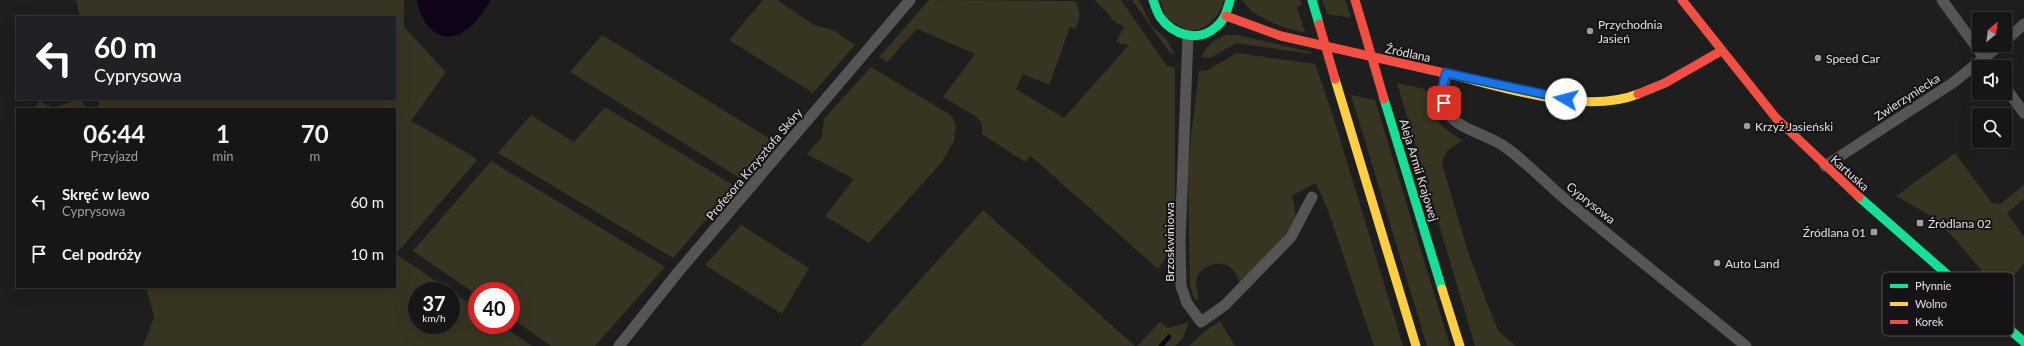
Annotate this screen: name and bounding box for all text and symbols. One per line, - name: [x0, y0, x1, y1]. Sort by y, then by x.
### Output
- north arrow: [1972, 12, 2012, 52]
- map controls: [1972, 12, 2012, 148]
- place label: Przychodnia Jasień: [1598, 17, 1662, 46]
- marker: Przychodnia Jasień: [1585, 26, 1595, 36]
- text: 60 m: [94, 30, 157, 64]
- icon: left: [28, 32, 80, 84]
- street label: Źródlana: [1384, 41, 1432, 65]
- place label: Speed Car: [1826, 51, 1881, 66]
- marker: Speed Car: [1813, 53, 1823, 63]
- button: sound: [1972, 60, 2012, 100]
- text: Cyprysowa: [94, 64, 182, 86]
- street label: Zwierzyniecka: [1871, 70, 1943, 124]
- position arrow: [1545, 78, 1587, 120]
- pin: [1427, 86, 1461, 120]
- icon: arrive: [1433, 92, 1455, 114]
- street label: Profesora Krzysztofa Skóry: [703, 104, 806, 223]
- button: search: [1972, 108, 2012, 148]
- street label: Aleja Armii Krajowej: [1396, 117, 1442, 223]
- text: 06:44: [83, 119, 145, 148]
- text: 1: [216, 119, 230, 148]
- text: 70: [301, 119, 329, 148]
- place label: Krzyż Jasieński: [1755, 119, 1833, 134]
- marker: Krzyż Jasieński: [1742, 121, 1752, 131]
- text: Przyjazd: [90, 148, 138, 164]
- text: min: [212, 148, 234, 164]
- text: m: [309, 148, 320, 164]
- street label: Kartuska: [1828, 152, 1872, 194]
- street label: Cyprysowa: [1564, 179, 1618, 227]
- text: Skręć w lewo: [62, 185, 150, 203]
- icon: left: [28, 191, 50, 213]
- text: 60 m: [350, 193, 384, 211]
- street label: Brzoskwiniowa: [1162, 202, 1177, 282]
- text: Cyprysowa: [62, 203, 125, 219]
- place label: Źródlana 02: [1928, 216, 1991, 231]
- marker: Źródlana 02: [1915, 218, 1925, 228]
- place label: Źródlana 01: [1803, 225, 1866, 240]
- marker: Źródlana 01: [1869, 227, 1879, 237]
- icon: arrive: [28, 243, 50, 265]
- text: Cel podróży: [62, 245, 141, 263]
- text: 10 m: [350, 245, 384, 263]
- place label: Auto Land: [1725, 256, 1779, 271]
- marker: Auto Land: [1712, 258, 1722, 268]
- legend: [1882, 272, 2014, 336]
- text: Płynnie: [1915, 279, 1952, 292]
- speed limit sign: 40: [468, 282, 520, 334]
- text: 37: [422, 291, 446, 315]
- text: Wolno: [1915, 297, 1947, 310]
- text: km/h: [422, 312, 446, 324]
- text: Korek: [1915, 315, 1944, 328]

